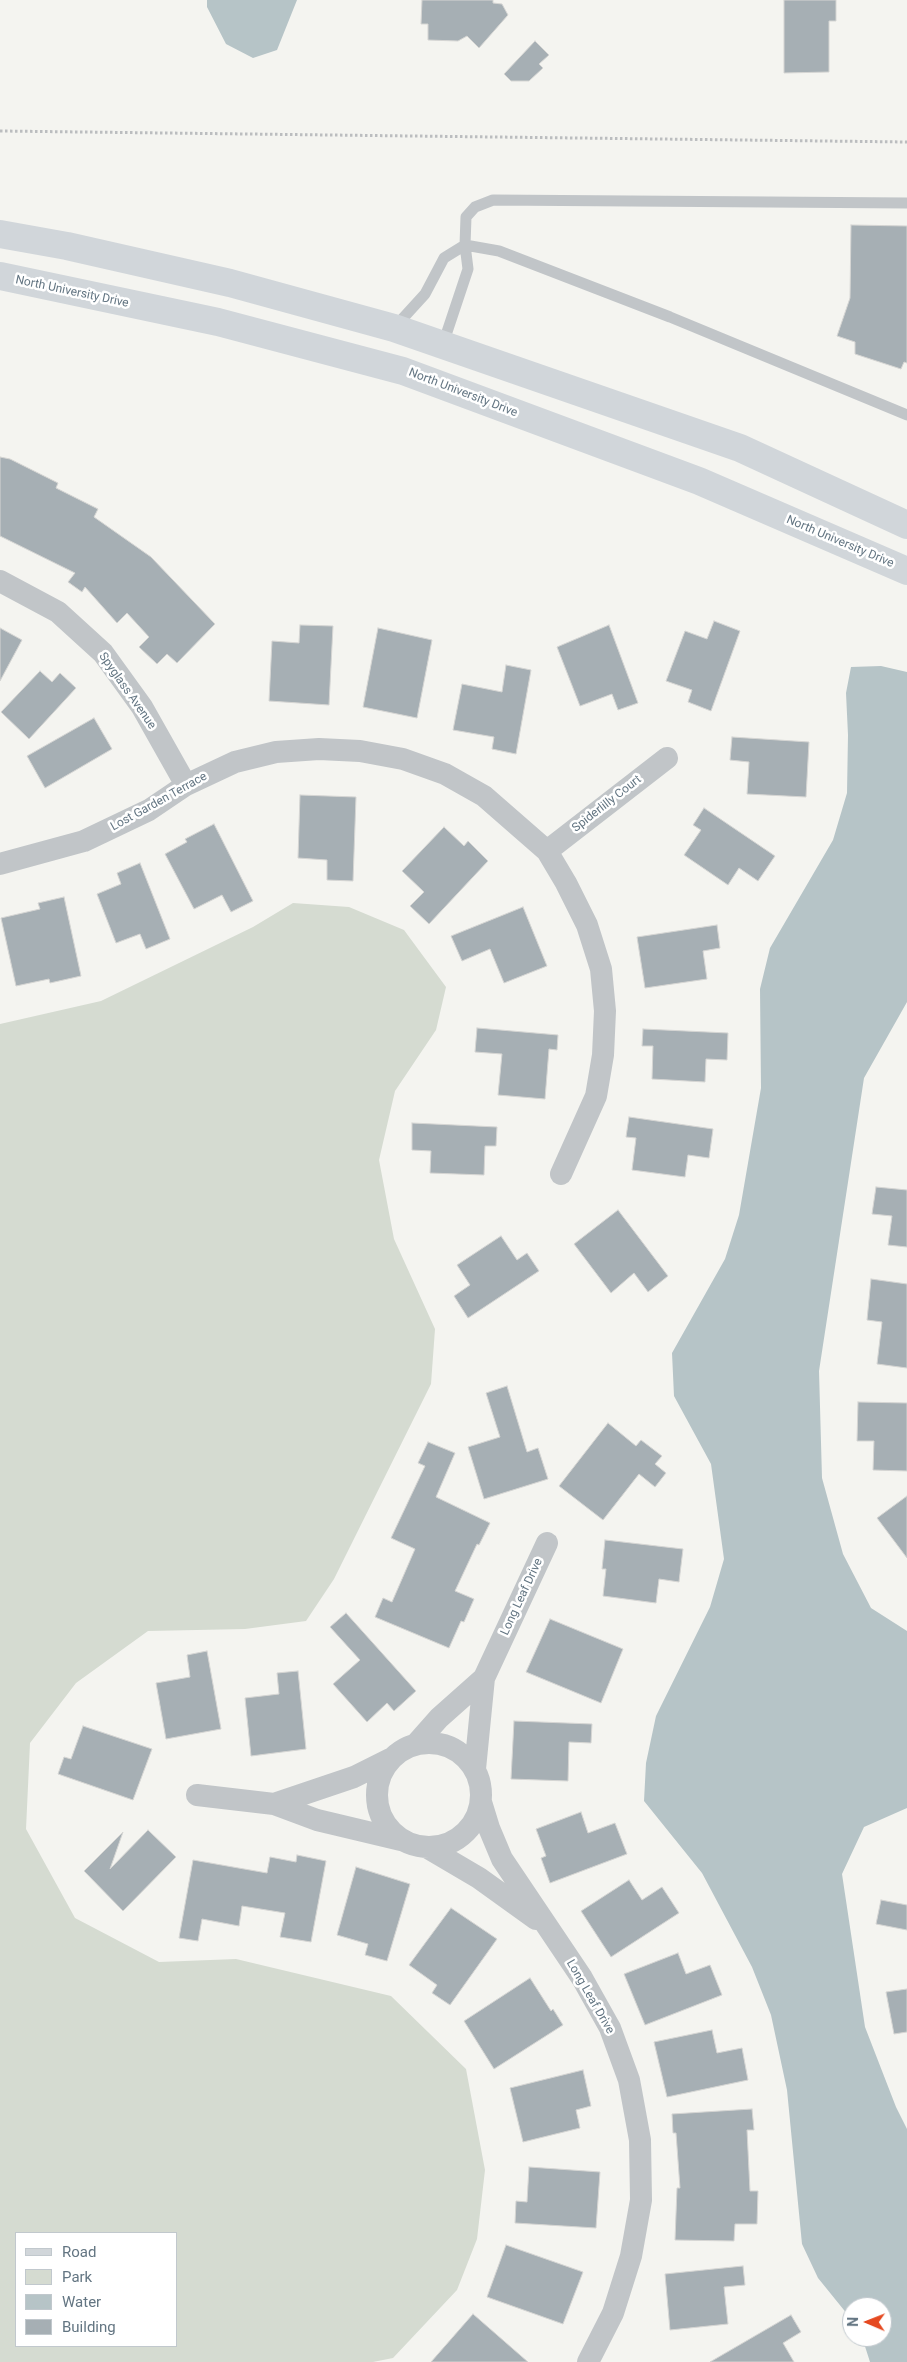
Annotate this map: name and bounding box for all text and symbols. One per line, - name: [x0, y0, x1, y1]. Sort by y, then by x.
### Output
- street label: North University Drive: [14, 273, 130, 311]
- street label: North University Drive: [407, 366, 519, 420]
- street label: North University Drive: [784, 513, 896, 571]
- street label: Spyglass Avenue: [95, 650, 159, 732]
- street label: Lost Garden Terrace: [108, 770, 210, 834]
- street label: Spiderlilly Court: [570, 773, 644, 835]
- street label: Long Leaf Drive: [498, 1556, 546, 1638]
- street label: Long Leaf Drive: [563, 1957, 617, 2037]
- legend: [15, 2232, 178, 2347]
- text: Road: [62, 2243, 96, 2261]
- text: Park: [62, 2268, 92, 2286]
- text: Water: [62, 2293, 101, 2311]
- north arrow: [842, 2297, 892, 2347]
- text: N: [845, 2317, 861, 2327]
- text: Building: [62, 2318, 116, 2336]

